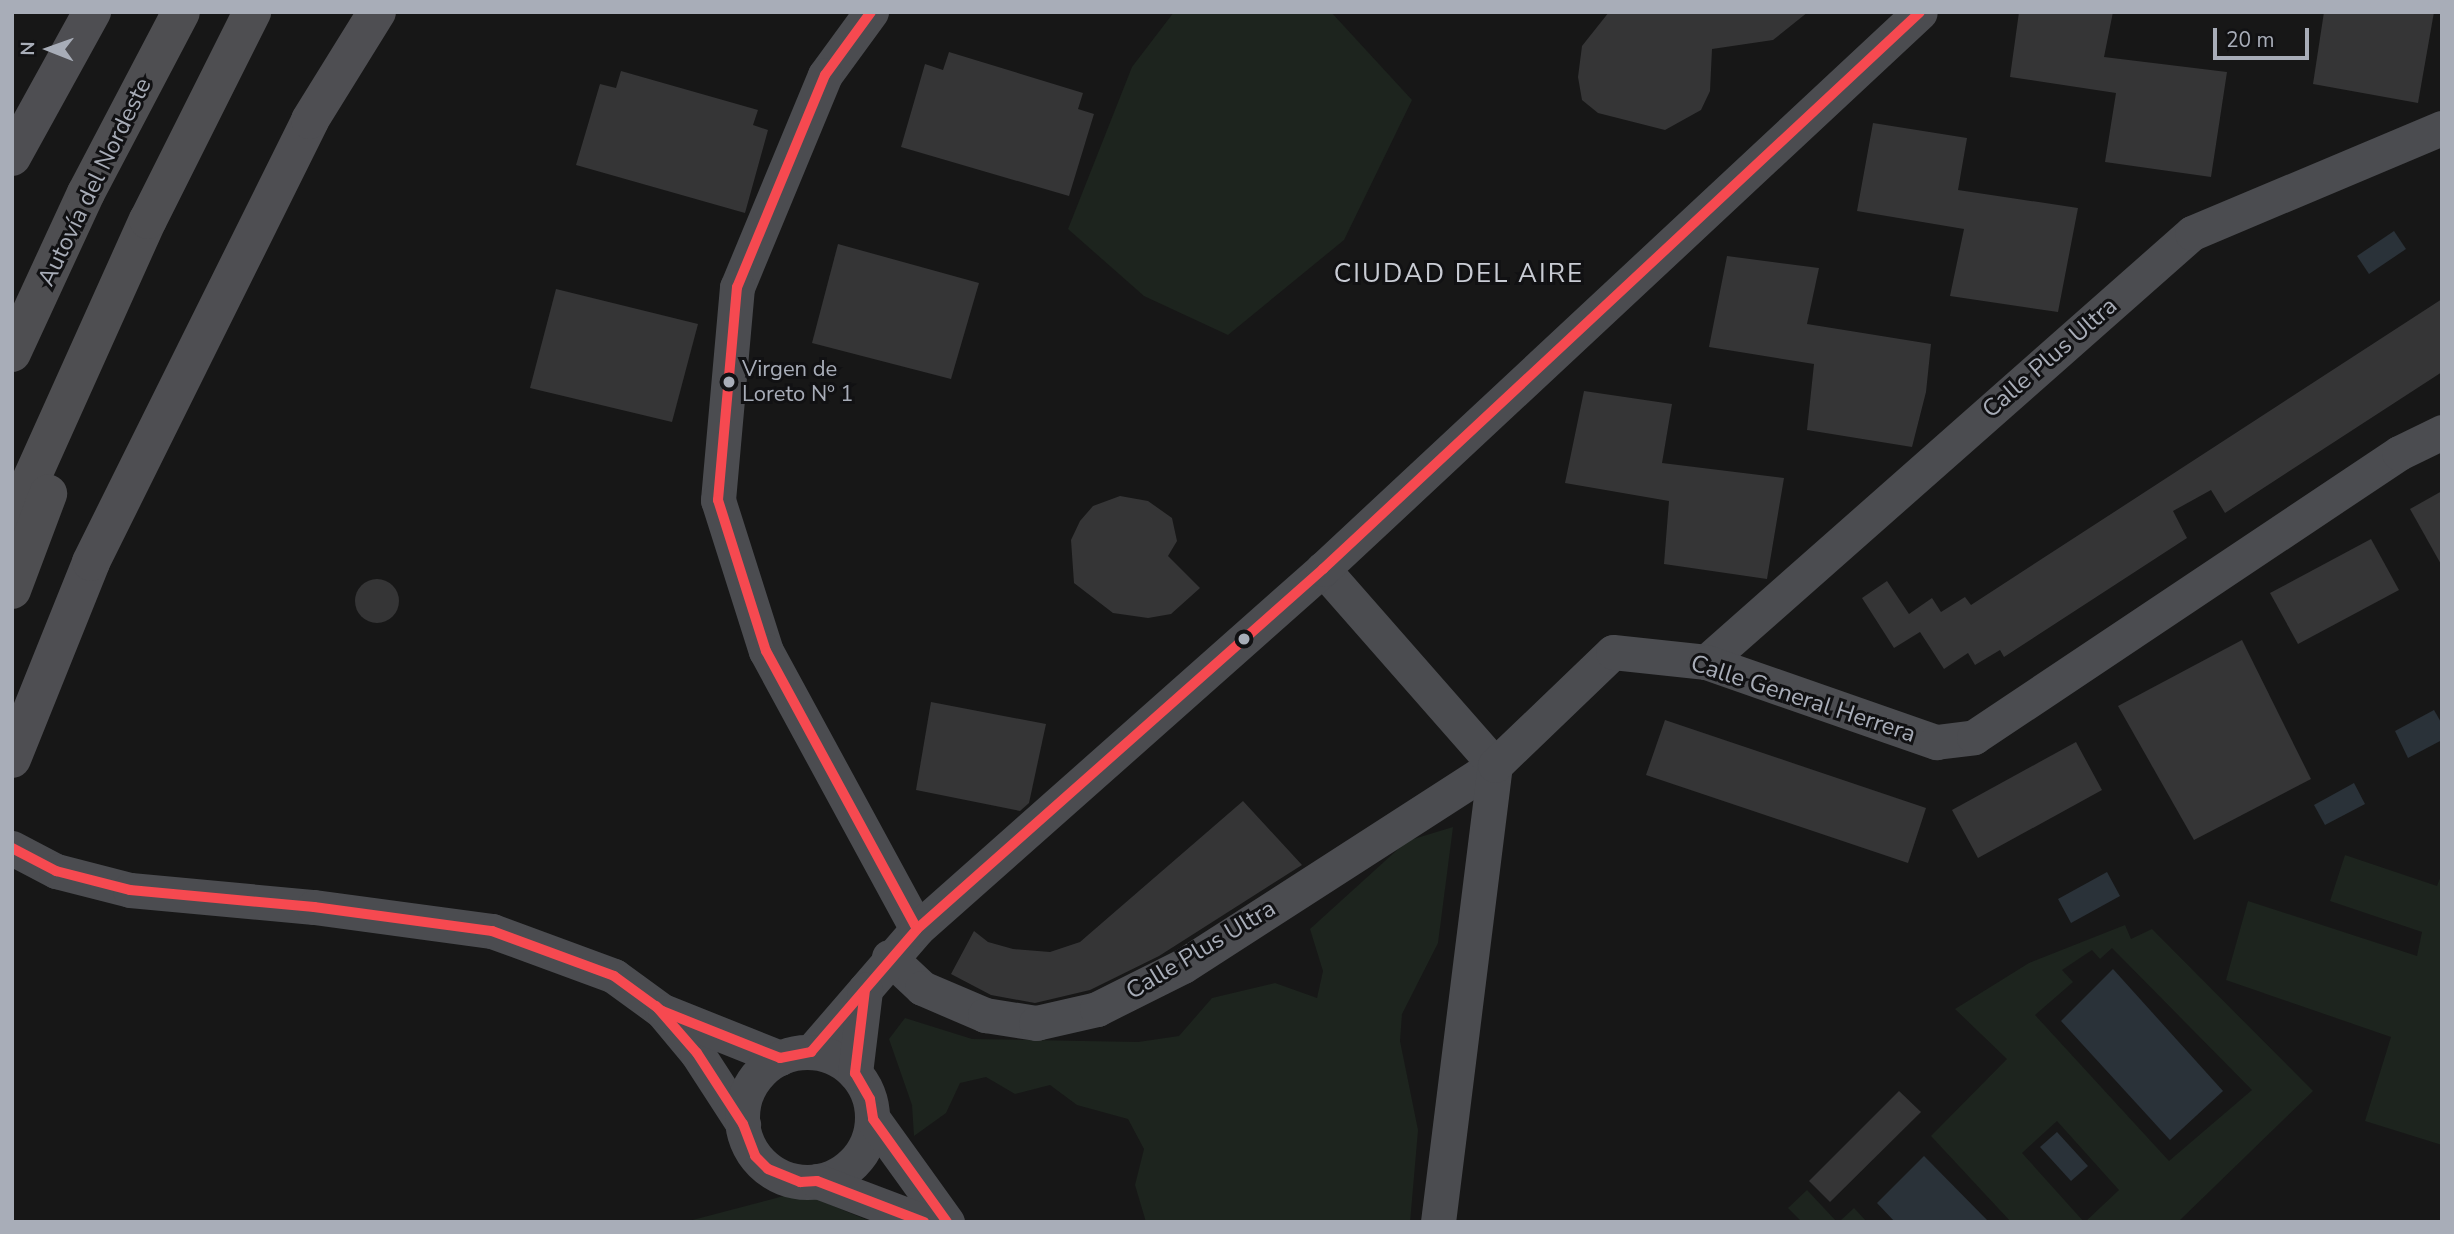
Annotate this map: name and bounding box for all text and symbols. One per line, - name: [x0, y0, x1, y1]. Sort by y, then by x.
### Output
- north arrow: [14, 14, 84, 84]
- scale bar: [2216, 14, 2312, 58]
- text: 20 m: [2226, 26, 2275, 54]
- text: N: [15, 41, 41, 56]
- street label: Autovía del Nordeste: [32, 73, 158, 291]
- district label: CIUDAD DEL AIRE: [1336, 258, 1582, 290]
- street label: Calle Plus Ultra: [1977, 292, 2123, 424]
- place label: Virgen de Loreto Nº 1: [742, 356, 854, 408]
- marker: Virgen de Loreto Nº 1: [722, 375, 736, 389]
- unlabelled marker: [1237, 632, 1251, 646]
- street label: Calle General Herrera: [1687, 649, 1919, 749]
- street label: Calle Plus Ultra: [1121, 894, 1281, 1006]

